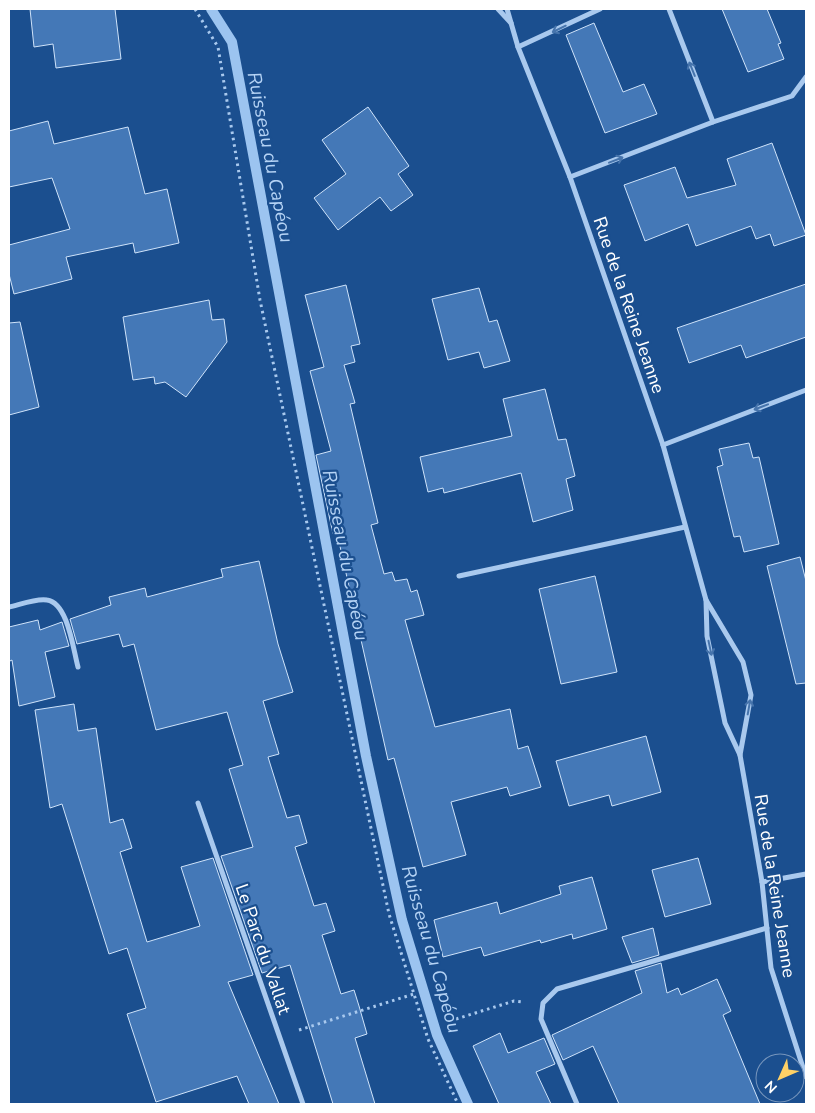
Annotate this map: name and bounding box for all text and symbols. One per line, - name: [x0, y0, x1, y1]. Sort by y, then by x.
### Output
- one-way arrow: [552, 24, 567, 34]
- one-way arrow: [687, 61, 696, 77]
- water label: Ruisseau du Capéou: [241, 70, 299, 245]
- one-way arrow: [608, 154, 623, 163]
- street label: Rue de la Reine Jeanne: [587, 213, 671, 397]
- one-way arrow: [753, 403, 769, 412]
- water label: Ruisseau du Capéou: [316, 468, 374, 643]
- one-way arrow: [706, 640, 715, 656]
- one-way arrow: [745, 700, 755, 716]
- street label: Rue de la Reine Jeanne: [749, 792, 801, 980]
- water label: Ruisseau du Capéou: [395, 862, 467, 1036]
- street label: Le Parc du Vallat: [229, 881, 297, 1018]
- north arrow: [755, 1053, 805, 1103]
- text: N: [761, 1076, 782, 1097]

